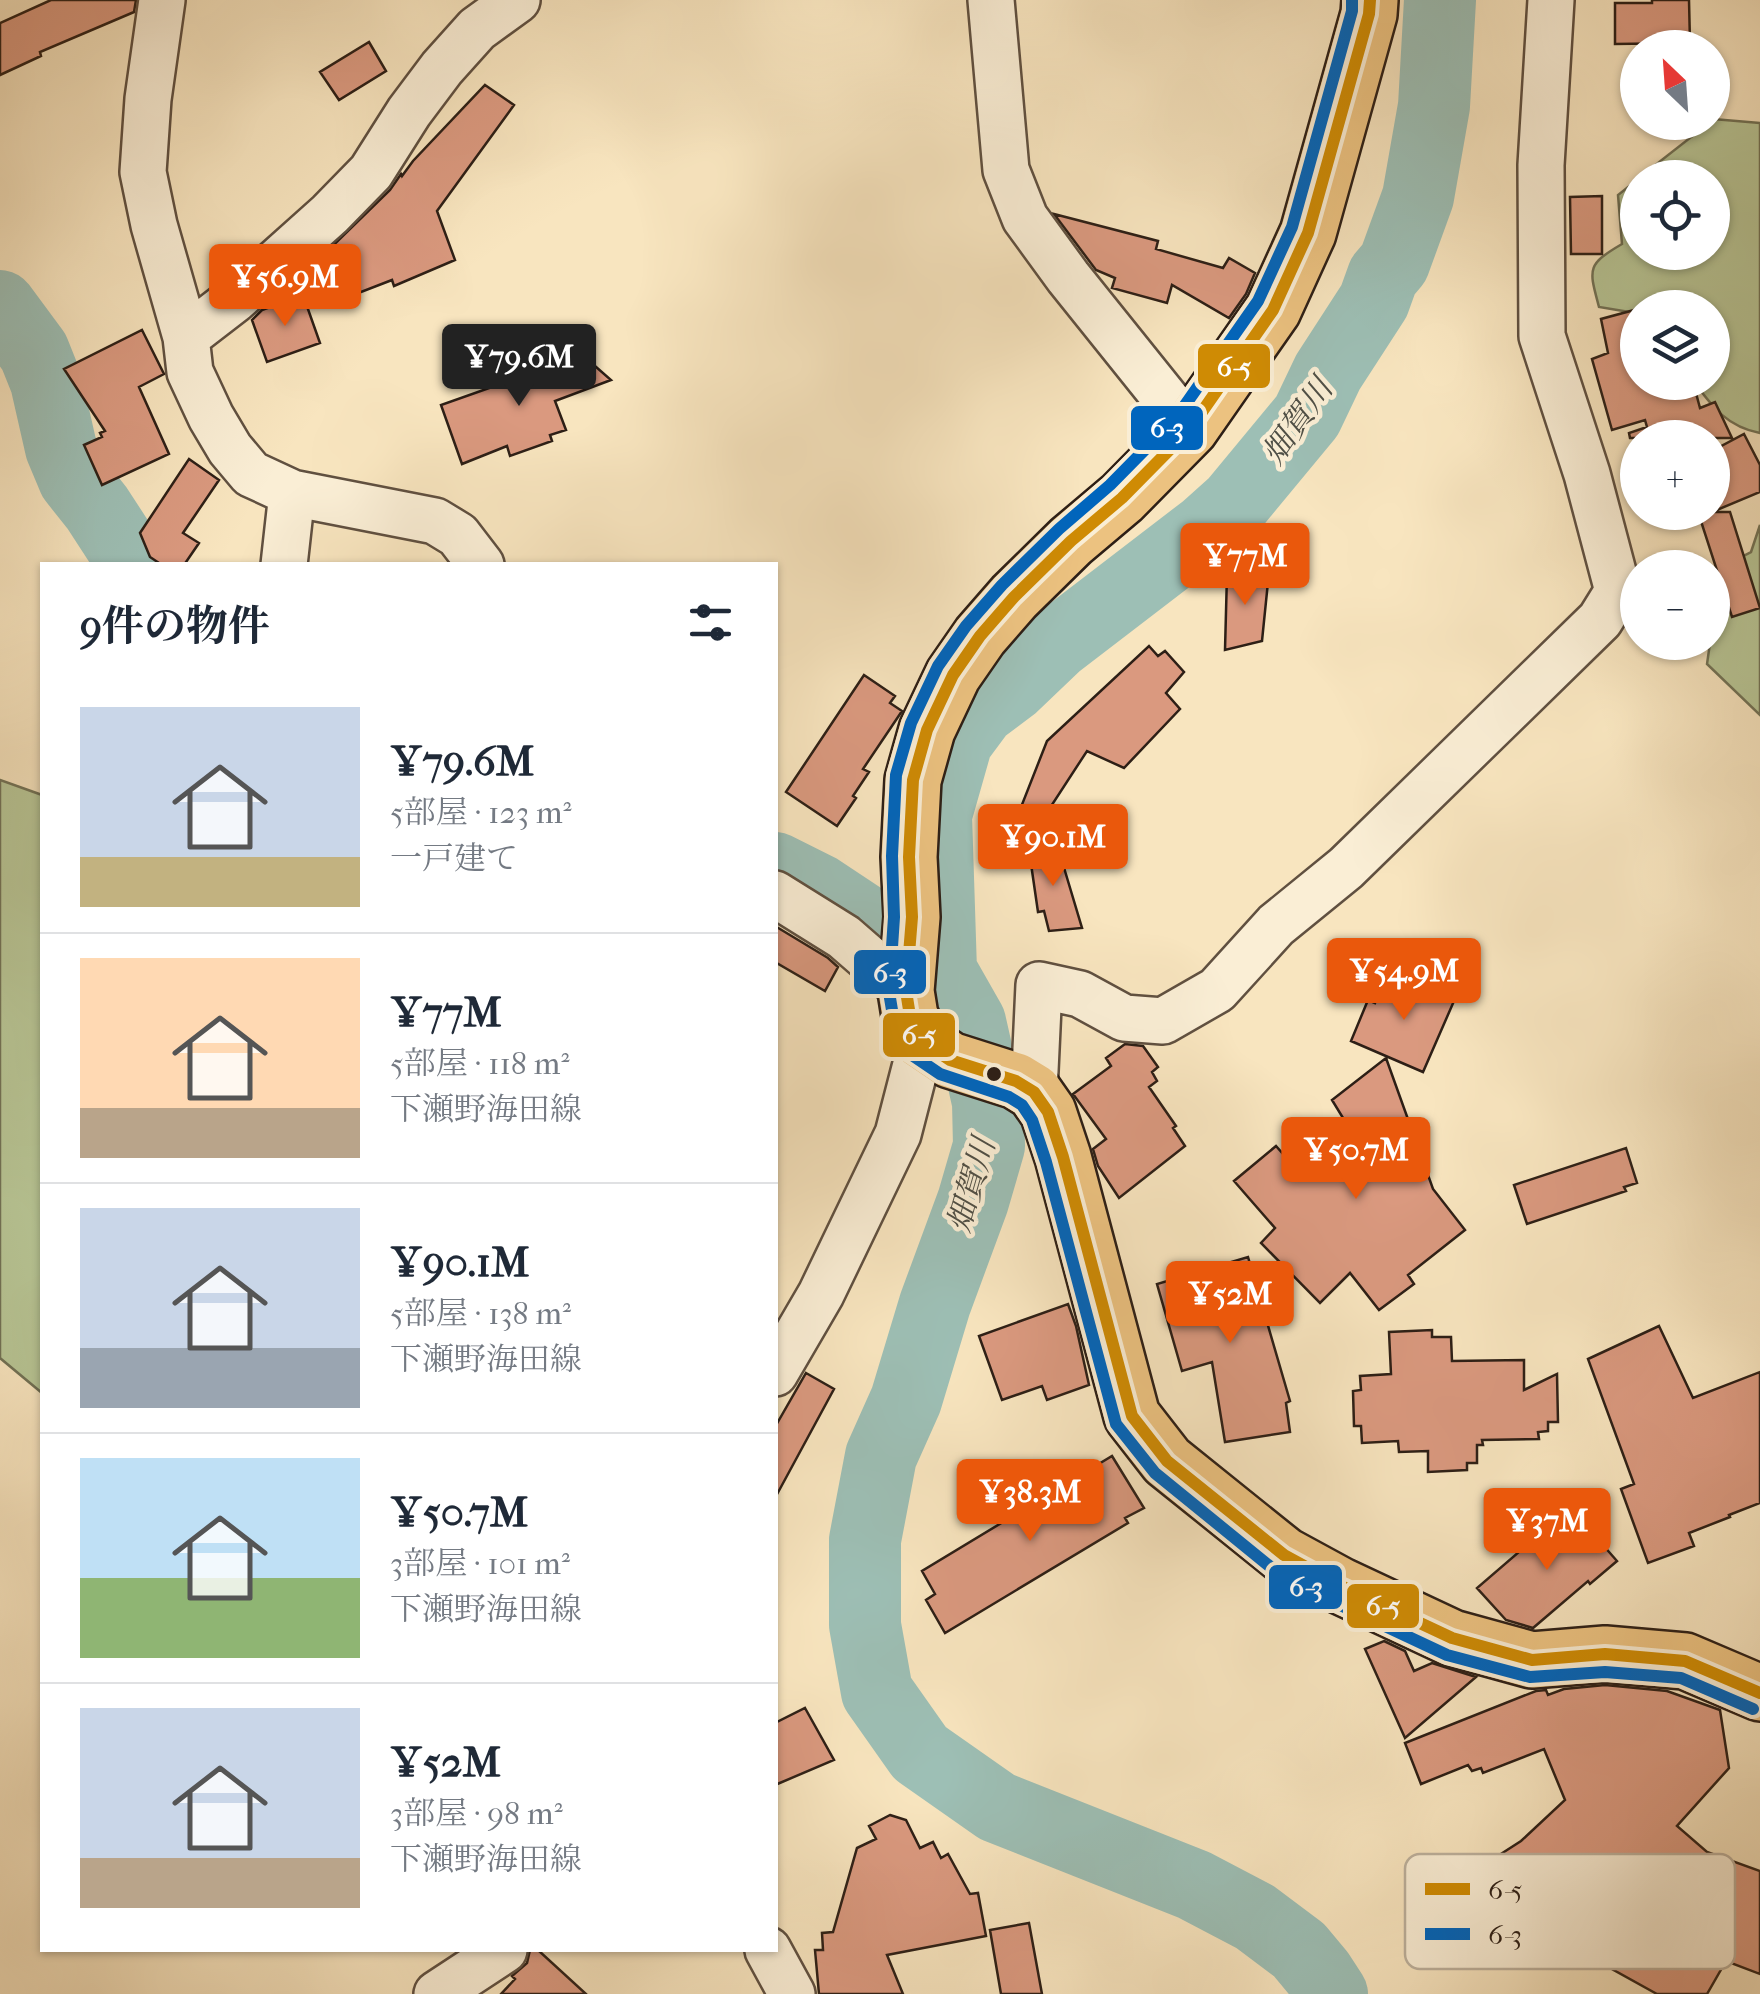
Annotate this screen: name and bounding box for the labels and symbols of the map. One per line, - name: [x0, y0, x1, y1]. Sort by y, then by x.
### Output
- north arrow: [1620, 30, 1730, 140]
- pin: ¥56.9M: [204, 244, 366, 329]
- pin: ¥79.6M: [438, 324, 600, 409]
- line badge: 6-5: [1196, 342, 1272, 390]
- text: 6-5: [1217, 350, 1251, 383]
- water label: 畑賀川: [1255, 369, 1342, 471]
- line badge: 6-3: [1129, 404, 1205, 452]
- text: 6-3: [1150, 411, 1184, 444]
- pin: ¥77M: [1186, 523, 1304, 608]
- pin: ¥90.1M: [972, 804, 1134, 889]
- pin: ¥54.9M: [1323, 938, 1485, 1023]
- line badge: 6-3: [852, 948, 928, 996]
- text: 6-3: [873, 956, 907, 989]
- line badge: 6-5: [881, 1011, 957, 1059]
- text: 6-5: [902, 1018, 936, 1051]
- unlabelled marker: [984, 1064, 1004, 1084]
- pin: ¥50.7M: [1275, 1117, 1437, 1202]
- water label: 畑賀川: [940, 1131, 1003, 1236]
- pin: ¥52M: [1171, 1261, 1289, 1346]
- pin: ¥38.3M: [949, 1459, 1111, 1544]
- pin: ¥37M: [1488, 1488, 1606, 1573]
- line badge: 6-3: [1267, 1563, 1344, 1611]
- text: 6-3: [1289, 1570, 1323, 1603]
- line badge: 6-5: [1345, 1582, 1421, 1630]
- text: 6-5: [1366, 1589, 1400, 1622]
- legend: [1405, 1854, 1735, 1969]
- text: 6-5: [1488, 1873, 1523, 1906]
- text: 6-3: [1488, 1918, 1522, 1951]

